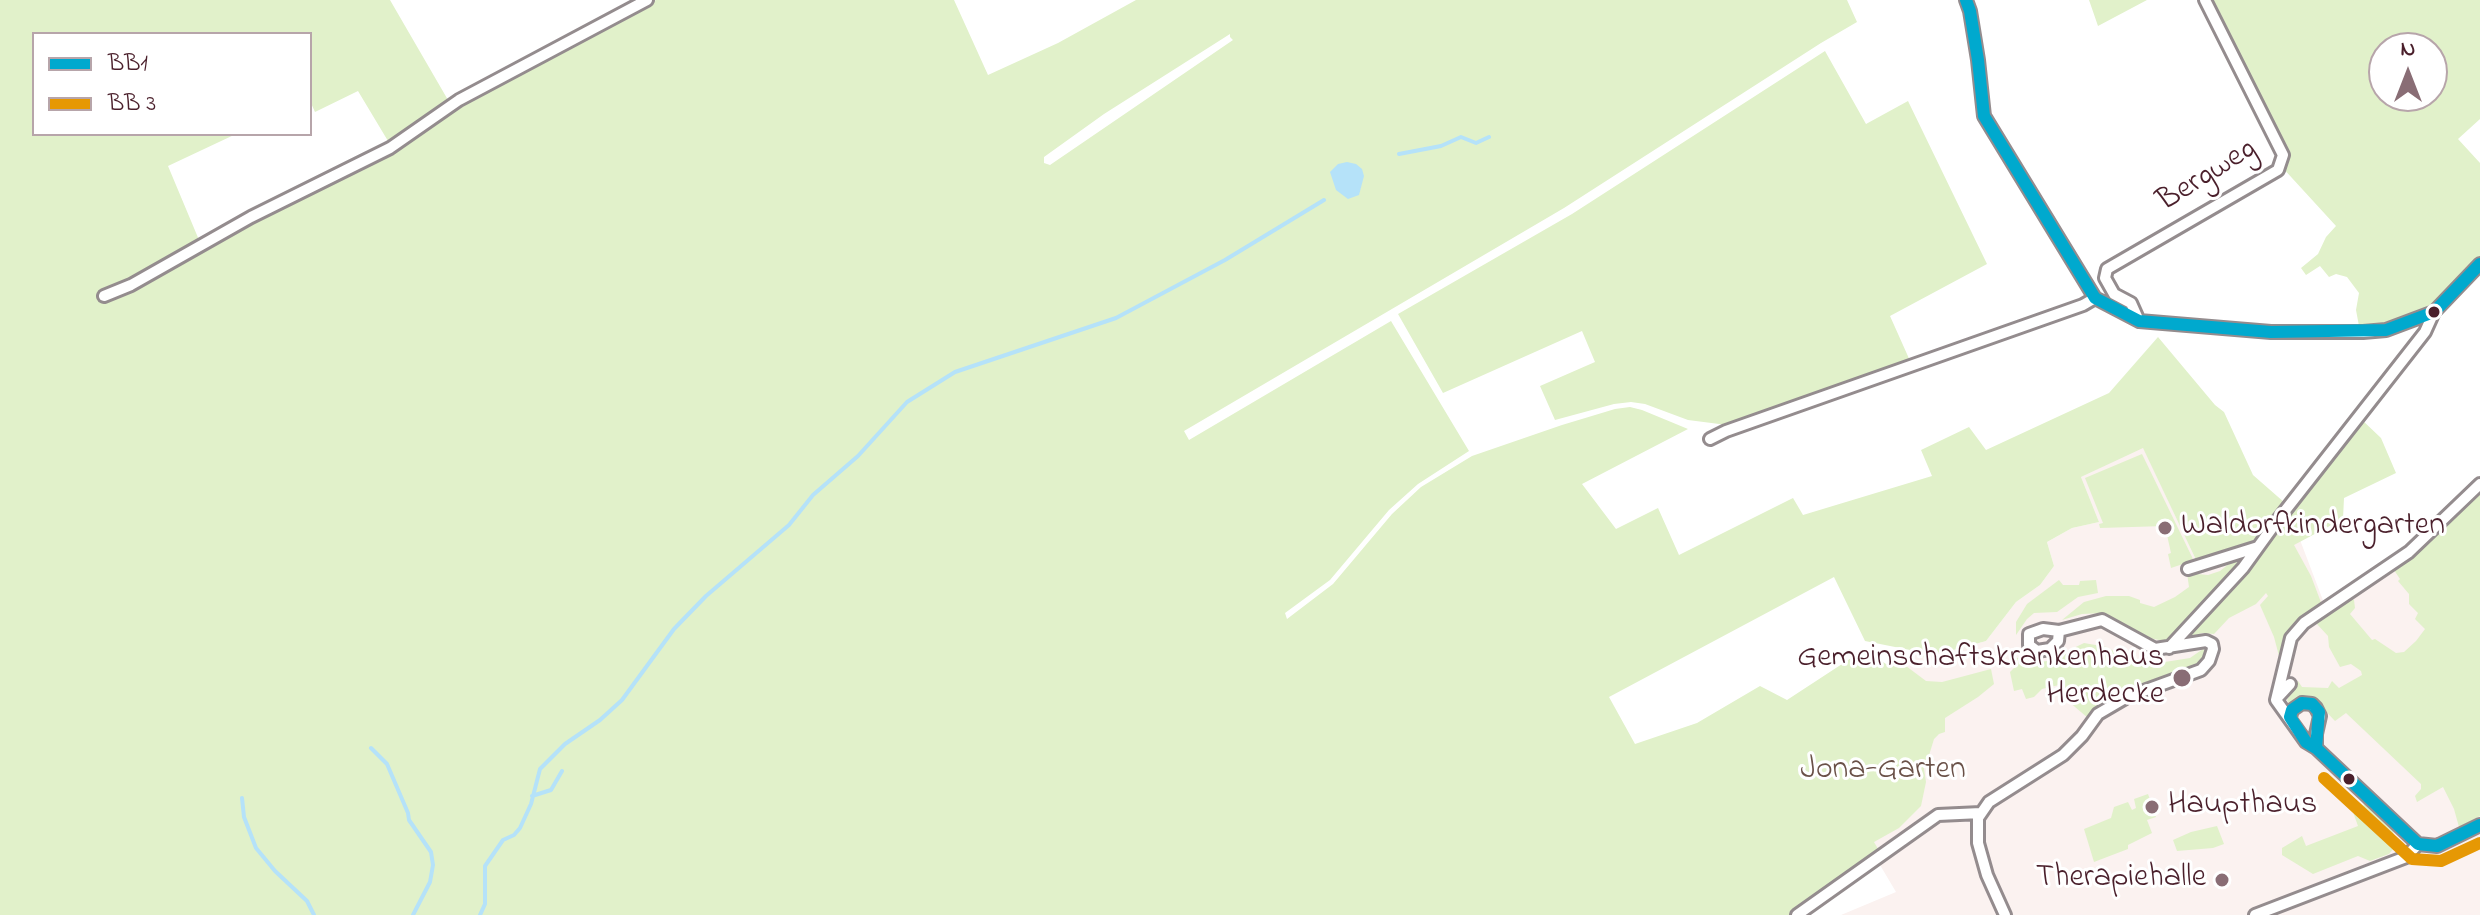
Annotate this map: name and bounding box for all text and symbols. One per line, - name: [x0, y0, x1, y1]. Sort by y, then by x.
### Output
- legend: [32, 32, 312, 136]
- north arrow: [2368, 32, 2448, 112]
- text: N: [2401, 34, 2415, 66]
- text: BB1: [108, 47, 148, 82]
- text: BB 3: [108, 87, 156, 122]
- street label: Bergweg: [2151, 132, 2265, 222]
- unlabelled marker: [2426, 304, 2442, 320]
- place label: Waldorfkindergarten: [2181, 509, 2445, 547]
- marker: Waldorfkindergarten: [2156, 519, 2174, 537]
- place label: Gemeinschaftskrankenhaus Herdecke: [1797, 641, 2164, 716]
- marker: Gemeinschaftskrankenhaus Herdecke: [2171, 667, 2193, 689]
- park label: Jona-Garten: [1800, 753, 1966, 791]
- unlabelled marker: [2341, 771, 2357, 787]
- place label: Haupthaus: [2168, 788, 2317, 826]
- marker: Haupthaus: [2143, 798, 2161, 816]
- place label: Therapiehalle: [2036, 861, 2206, 899]
- marker: Therapiehalle: [2213, 871, 2231, 889]

